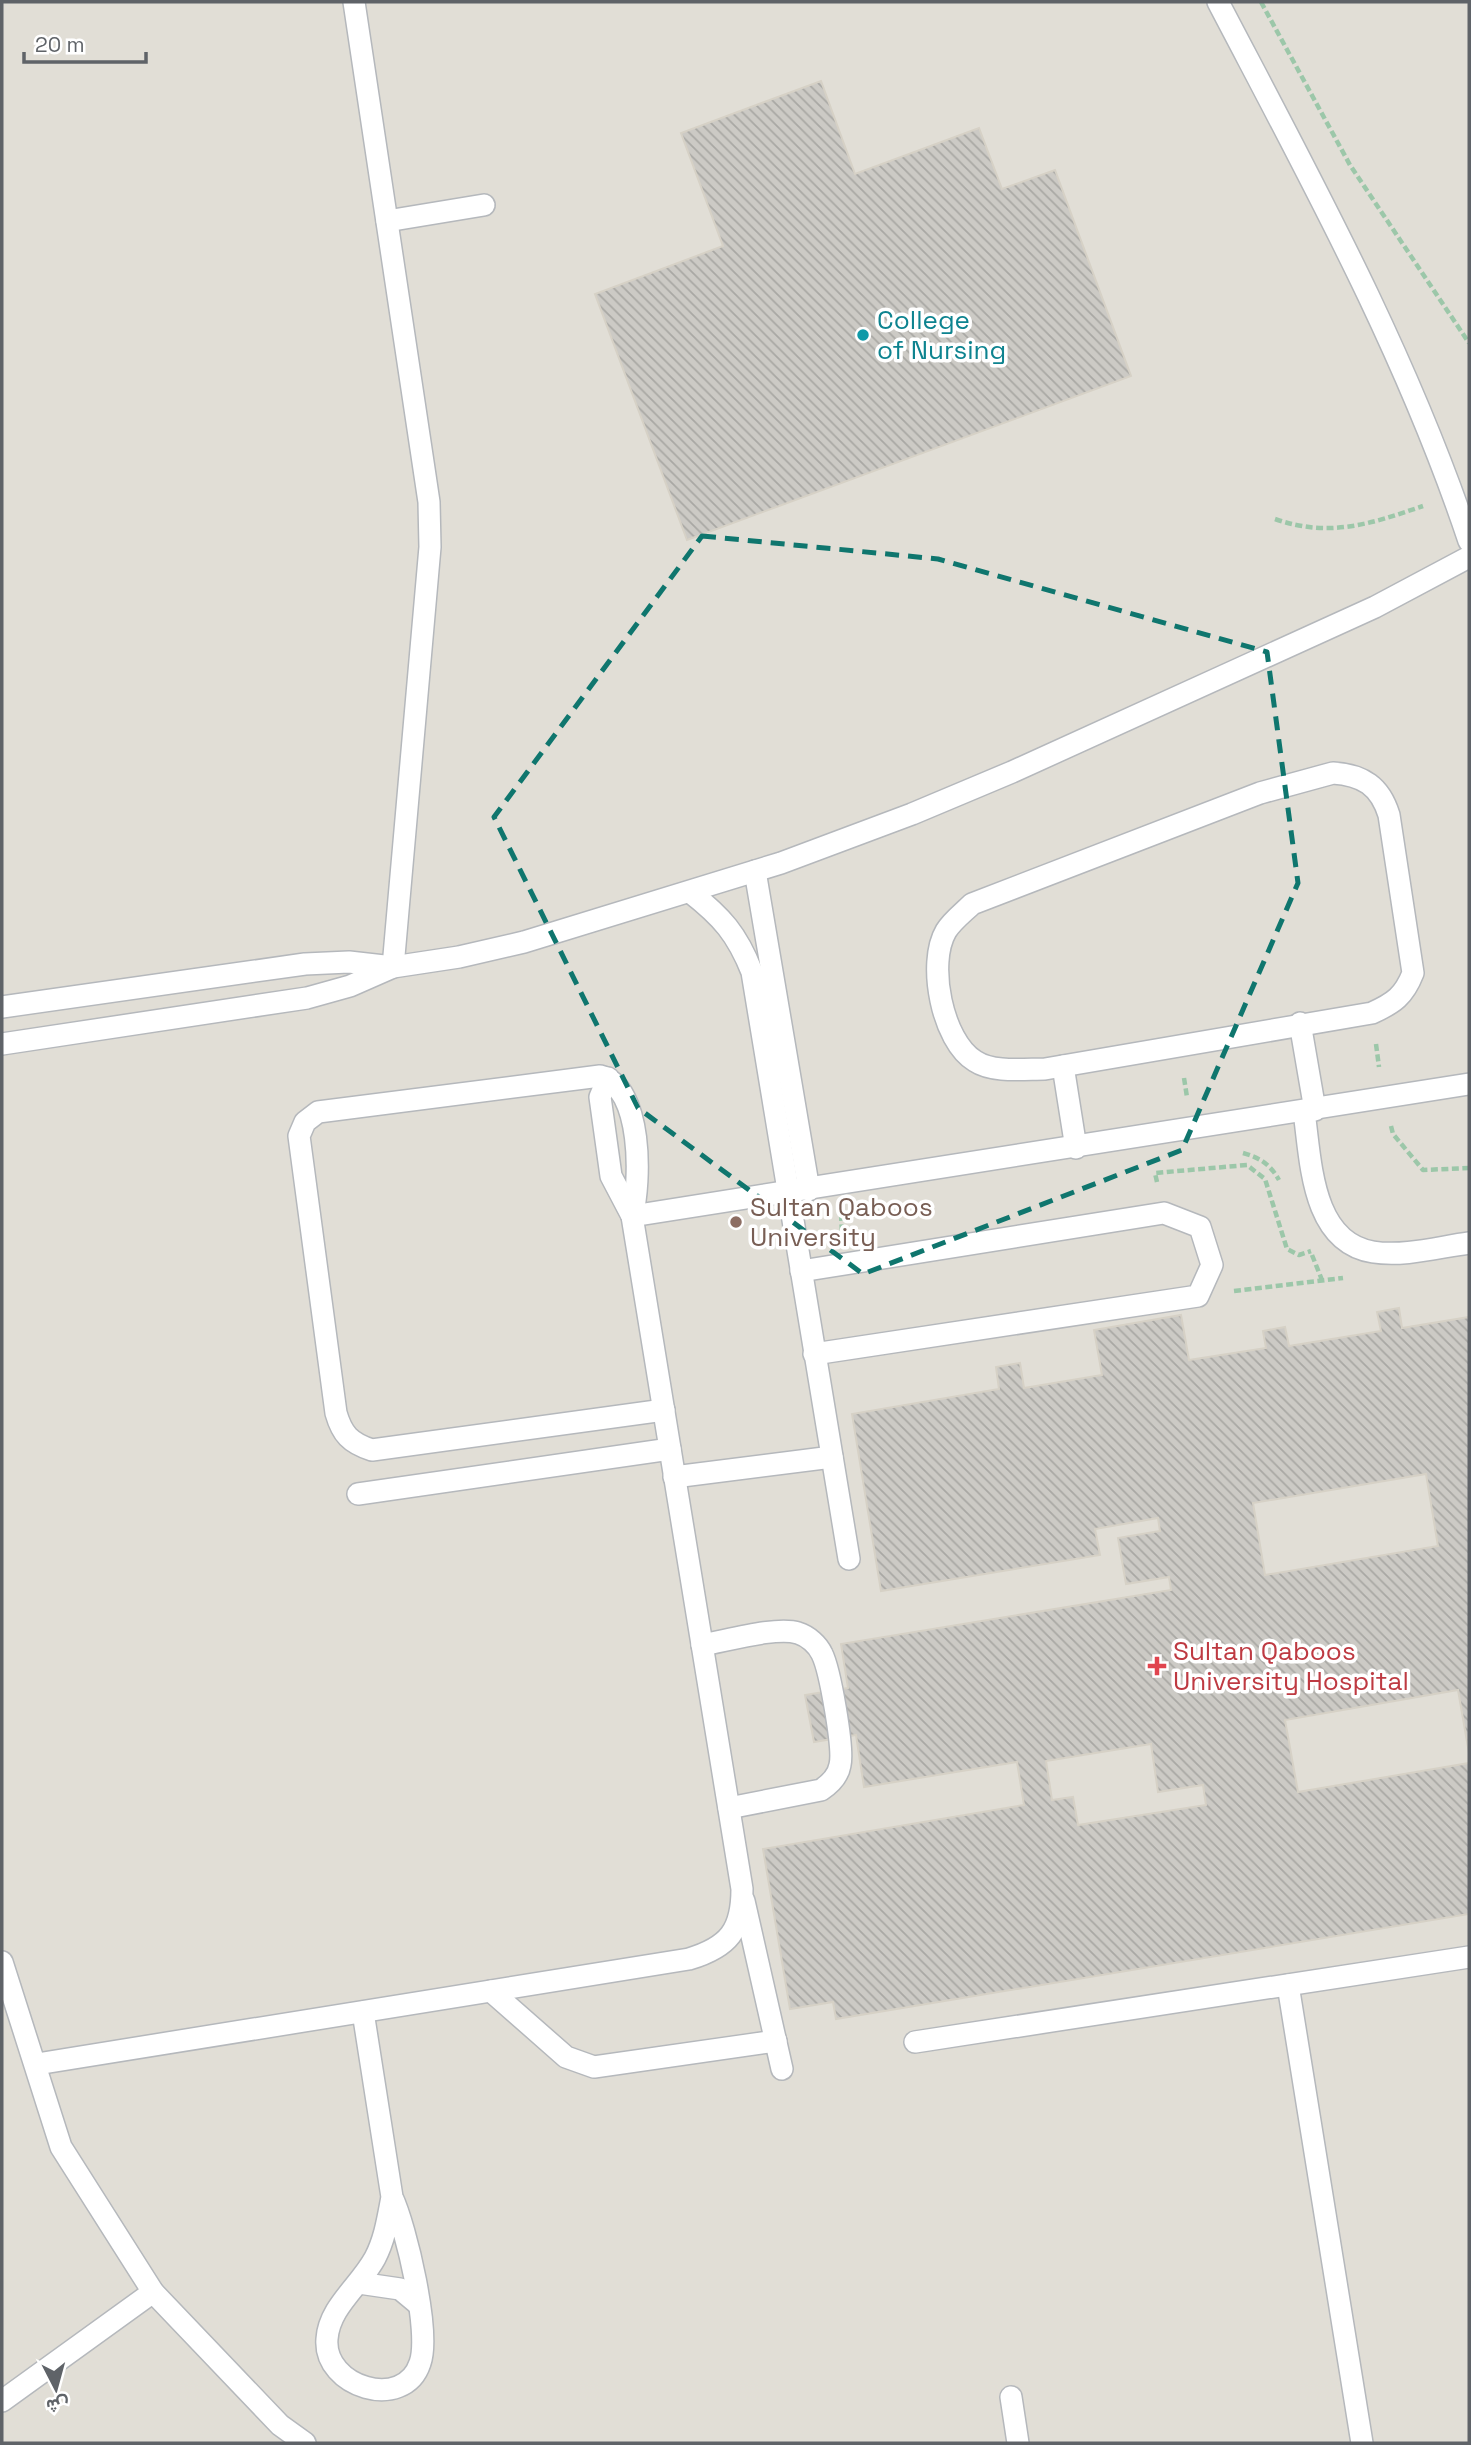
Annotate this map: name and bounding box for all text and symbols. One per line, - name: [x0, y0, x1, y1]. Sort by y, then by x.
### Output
- scale bar: [24, 21, 147, 65]
- text: 20 m: [35, 31, 85, 58]
- place label: College of Nursing: [877, 303, 1006, 367]
- marker: College of Nursing: [855, 327, 871, 343]
- place label: Sultan Qaboos University: [750, 1190, 933, 1254]
- marker: Sultan Qaboos University: [728, 1214, 744, 1230]
- place label: Sultan Qaboos University Hospital: [1173, 1634, 1409, 1698]
- marker: Sultan Qaboos University Hospital: [1147, 1656, 1167, 1676]
- north arrow: [21, 2354, 91, 2424]
- text: ش: [45, 2392, 70, 2419]

